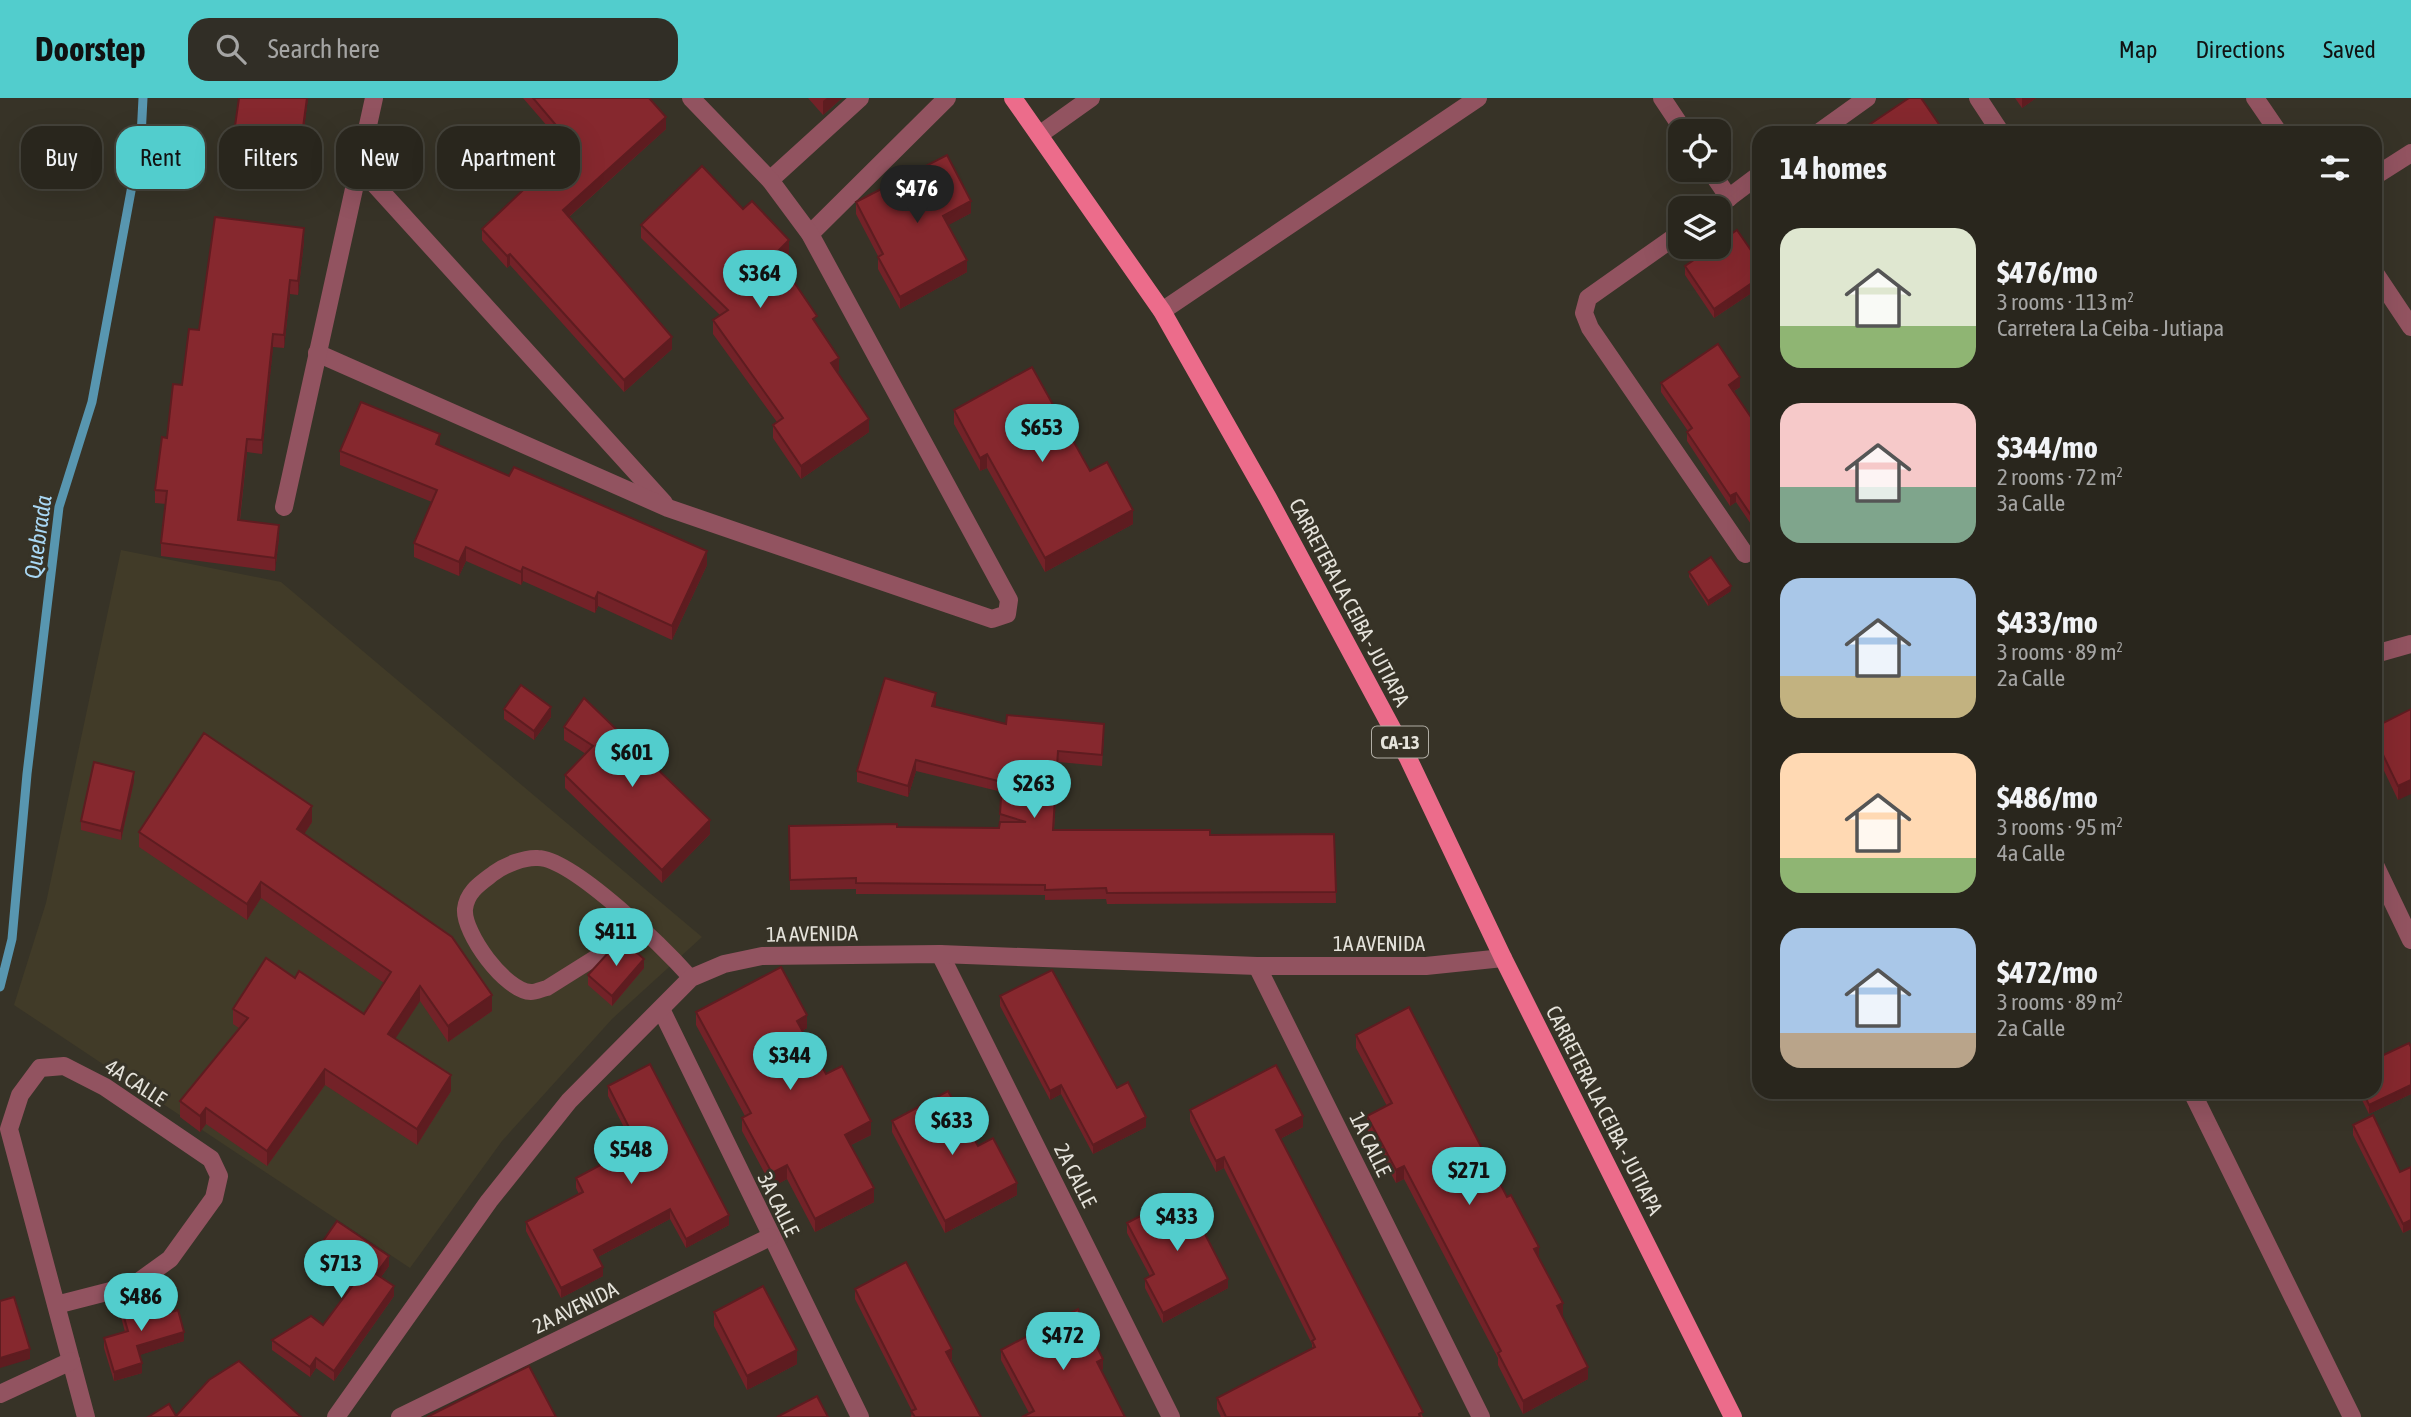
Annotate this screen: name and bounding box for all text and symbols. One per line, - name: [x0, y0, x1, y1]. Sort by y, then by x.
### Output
- search box: [188, 18, 678, 81]
- text: Doorstep: [35, 30, 146, 68]
- icon: search: [212, 30, 250, 68]
- text: Search here: [268, 34, 380, 64]
- text: Map: [2119, 36, 2157, 63]
- text: Directions: [2195, 36, 2285, 63]
- text: Saved: [2323, 36, 2376, 63]
- map controls: [1668, 119, 1731, 259]
- button: locate: [1668, 119, 1731, 182]
- chip: Buy: [21, 126, 102, 189]
- chip: Rent: [116, 126, 205, 189]
- chip: Filters: [219, 126, 322, 189]
- chip: New: [336, 126, 423, 189]
- chip: Apartment: [437, 126, 580, 189]
- icon: filters: [2316, 149, 2354, 187]
- text: 14 homes: [1780, 151, 1887, 185]
- pin: $476: [876, 166, 958, 225]
- text: $476: [896, 175, 938, 201]
- button: layers: [1668, 196, 1731, 259]
- pin: $364: [719, 250, 801, 310]
- text: $476/mo: [1997, 255, 2098, 289]
- icon: home: [1836, 256, 1920, 340]
- text: $364: [739, 260, 781, 286]
- text: 3 rooms · 113 m²: [1997, 289, 2134, 315]
- text: Carretera La Ceiba - Jutiapa: [1997, 315, 2224, 341]
- pin: $653: [1001, 404, 1083, 464]
- text: $653: [1021, 414, 1063, 440]
- text: $344/mo: [1997, 430, 2098, 464]
- icon: home: [1836, 431, 1920, 515]
- text: 2 rooms · 72 m²: [1997, 464, 2123, 490]
- text: 3a Calle: [1997, 490, 2065, 516]
- water label: Quebrada: [19, 493, 57, 581]
- street label: CARRETERA LA CEIBA - JUTIAPA: [1285, 494, 1415, 710]
- text: $433/mo: [1997, 605, 2098, 639]
- icon: home: [1836, 606, 1920, 690]
- text: 3 rooms · 89 m²: [1997, 639, 2123, 665]
- text: 2a Calle: [1997, 665, 2065, 691]
- road number: CA-13: [1372, 726, 1428, 758]
- pin: $601: [591, 730, 673, 789]
- text: $601: [611, 739, 653, 765]
- pin: $263: [993, 760, 1075, 820]
- text: $263: [1013, 770, 1055, 796]
- text: $486/mo: [1997, 780, 2098, 814]
- icon: home: [1836, 781, 1920, 865]
- text: 3 rooms · 95 m²: [1997, 814, 2123, 840]
- text: 4a Calle: [1997, 840, 2065, 866]
- pin: $411: [575, 908, 657, 968]
- text: $411: [595, 918, 637, 944]
- street label: 1A AVENIDA: [766, 920, 859, 946]
- street label: 1A AVENIDA: [1333, 931, 1426, 955]
- text: $472/mo: [1997, 955, 2098, 989]
- icon: home: [1836, 956, 1920, 1040]
- text: 3 rooms · 89 m²: [1997, 989, 2123, 1015]
- street label: CARRETERA LA CEIBA - JUTIAPA: [1542, 1001, 1669, 1219]
- text: 2a Calle: [1997, 1015, 2065, 1041]
- pin: $344: [749, 1032, 831, 1092]
- text: $344: [769, 1042, 811, 1068]
- street label: 4A CALLE: [101, 1053, 171, 1111]
- pin: $633: [911, 1098, 993, 1157]
- text: $633: [931, 1107, 973, 1133]
- street label: 1A CALLE: [1345, 1108, 1397, 1180]
- pin: $548: [590, 1126, 672, 1186]
- text: $548: [610, 1136, 652, 1162]
- street label: 2A CALLE: [1050, 1139, 1102, 1211]
- pin: $271: [1428, 1148, 1510, 1207]
- text: $271: [1448, 1157, 1490, 1183]
- street label: 3A CALLE: [753, 1168, 805, 1240]
- pin: $433: [1136, 1194, 1218, 1253]
- text: $433: [1156, 1203, 1198, 1229]
- pin: $713: [300, 1240, 382, 1300]
- text: $713: [320, 1250, 362, 1276]
- pin: $486: [100, 1274, 182, 1333]
- street label: 2A AVENIDA: [528, 1276, 622, 1338]
- text: $486: [120, 1283, 162, 1309]
- pin: $472: [1022, 1312, 1104, 1372]
- text: $472: [1042, 1322, 1084, 1348]

